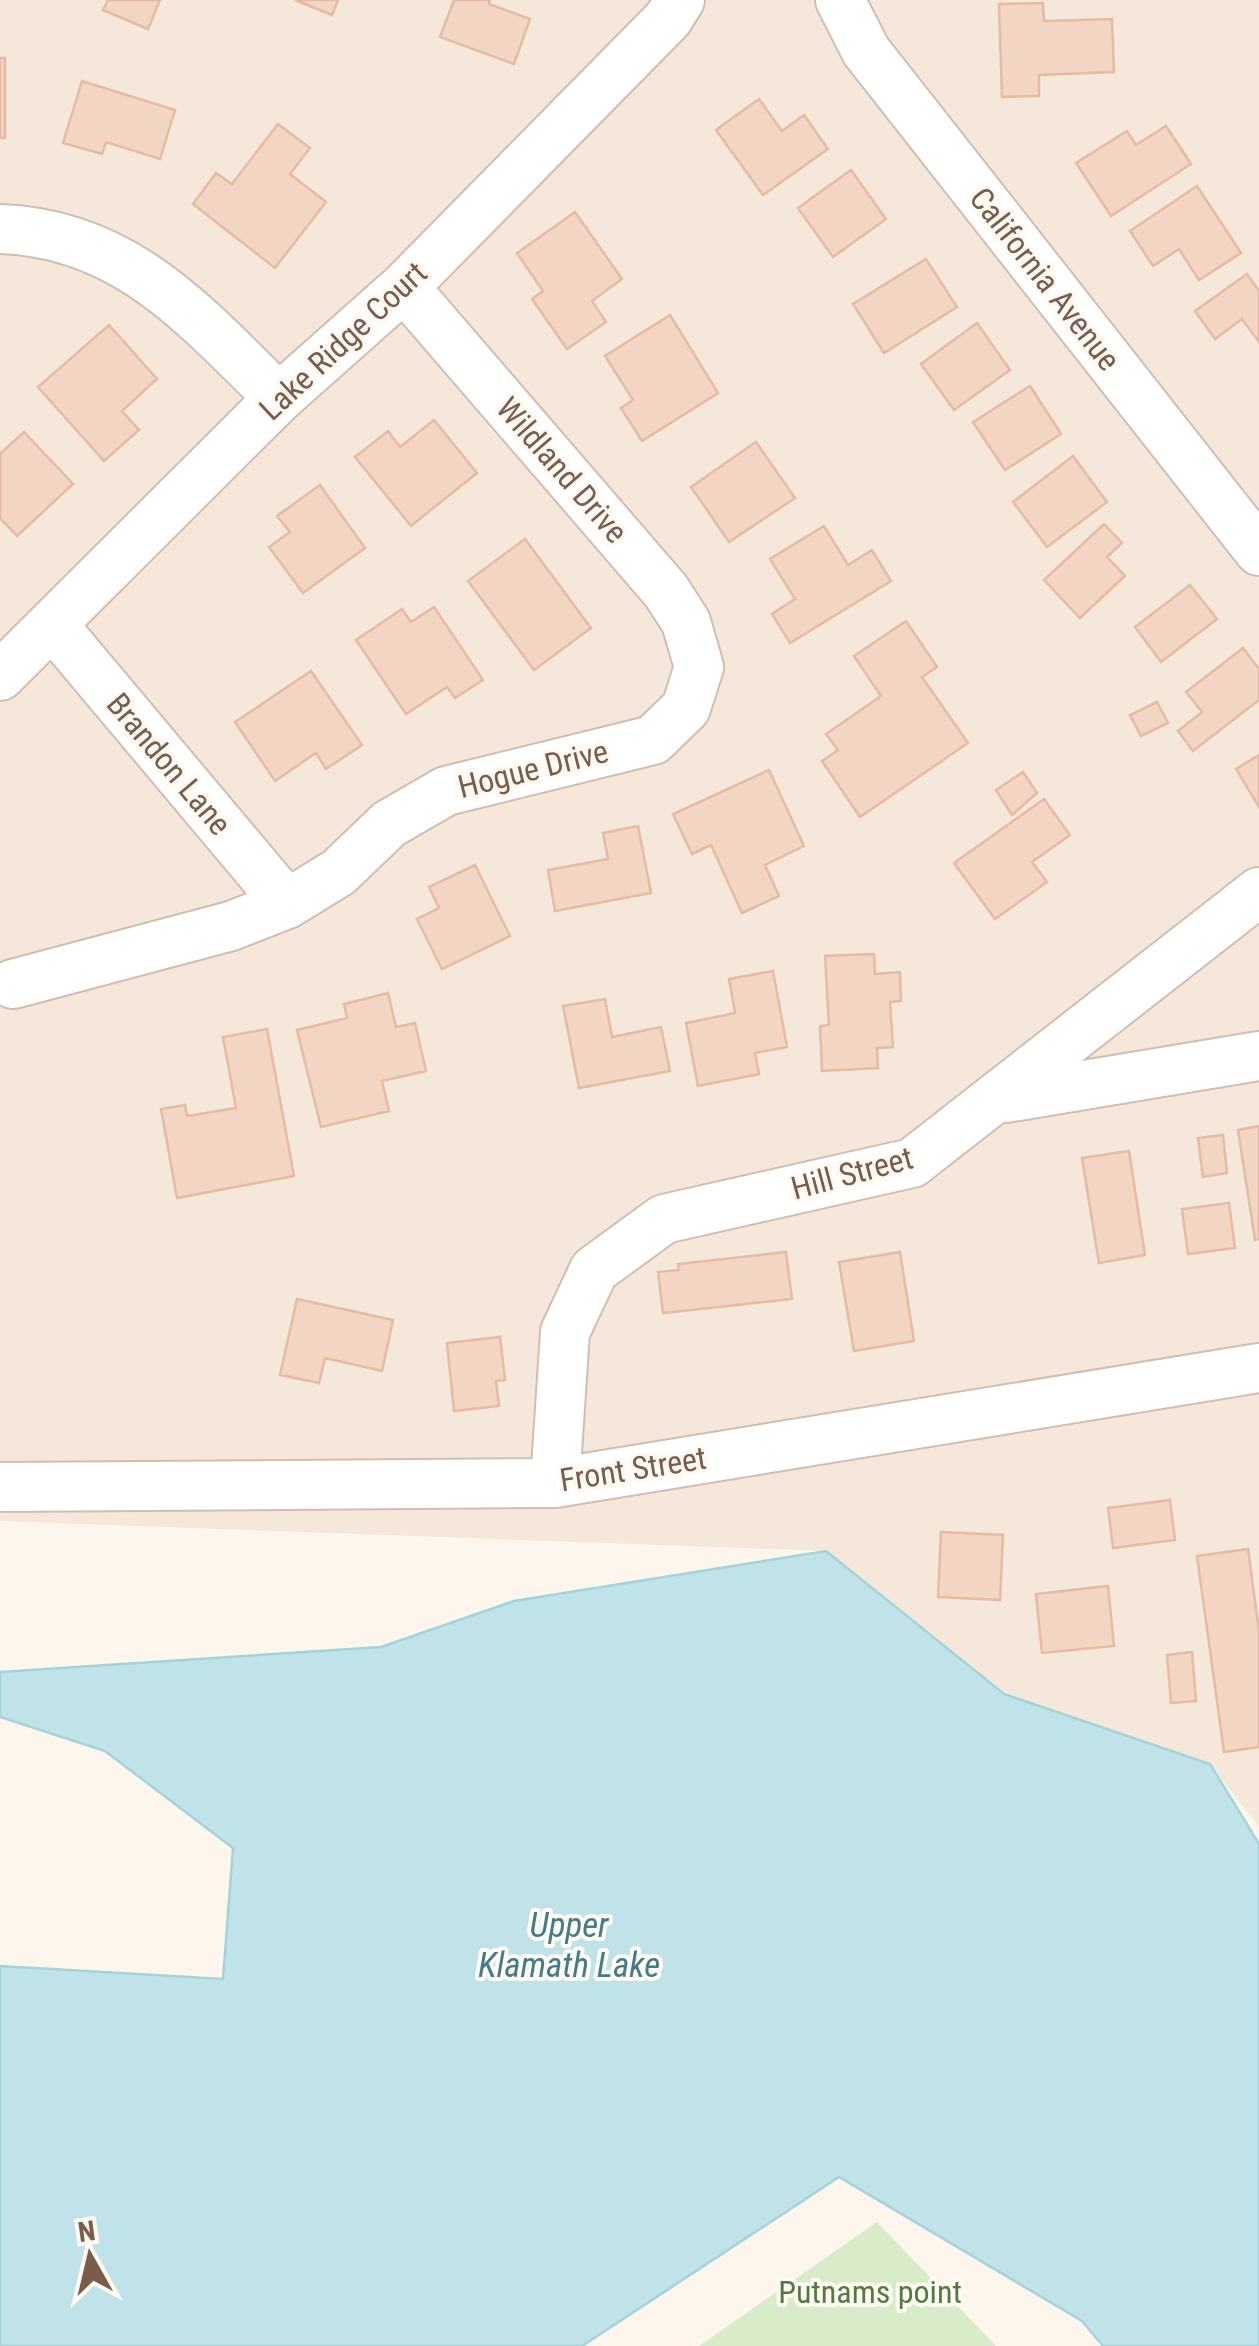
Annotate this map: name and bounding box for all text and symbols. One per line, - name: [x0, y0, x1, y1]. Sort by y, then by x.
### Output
- street label: California Avenue: [962, 180, 1128, 378]
- street label: Lake Ridge Court: [251, 254, 435, 428]
- street label: Wildland Drive: [489, 390, 635, 550]
- street label: Brandon Lane: [99, 685, 239, 843]
- street label: Hogue Drive: [454, 732, 612, 806]
- street label: Hill Street: [787, 1139, 917, 1207]
- street label: Front Street: [557, 1439, 709, 1499]
- water label: Upper Klamath Lake: [478, 1905, 660, 1986]
- north arrow: [40, 2206, 140, 2306]
- text: N: [76, 2214, 97, 2249]
- park label: Putnams point: [778, 2273, 962, 2311]

